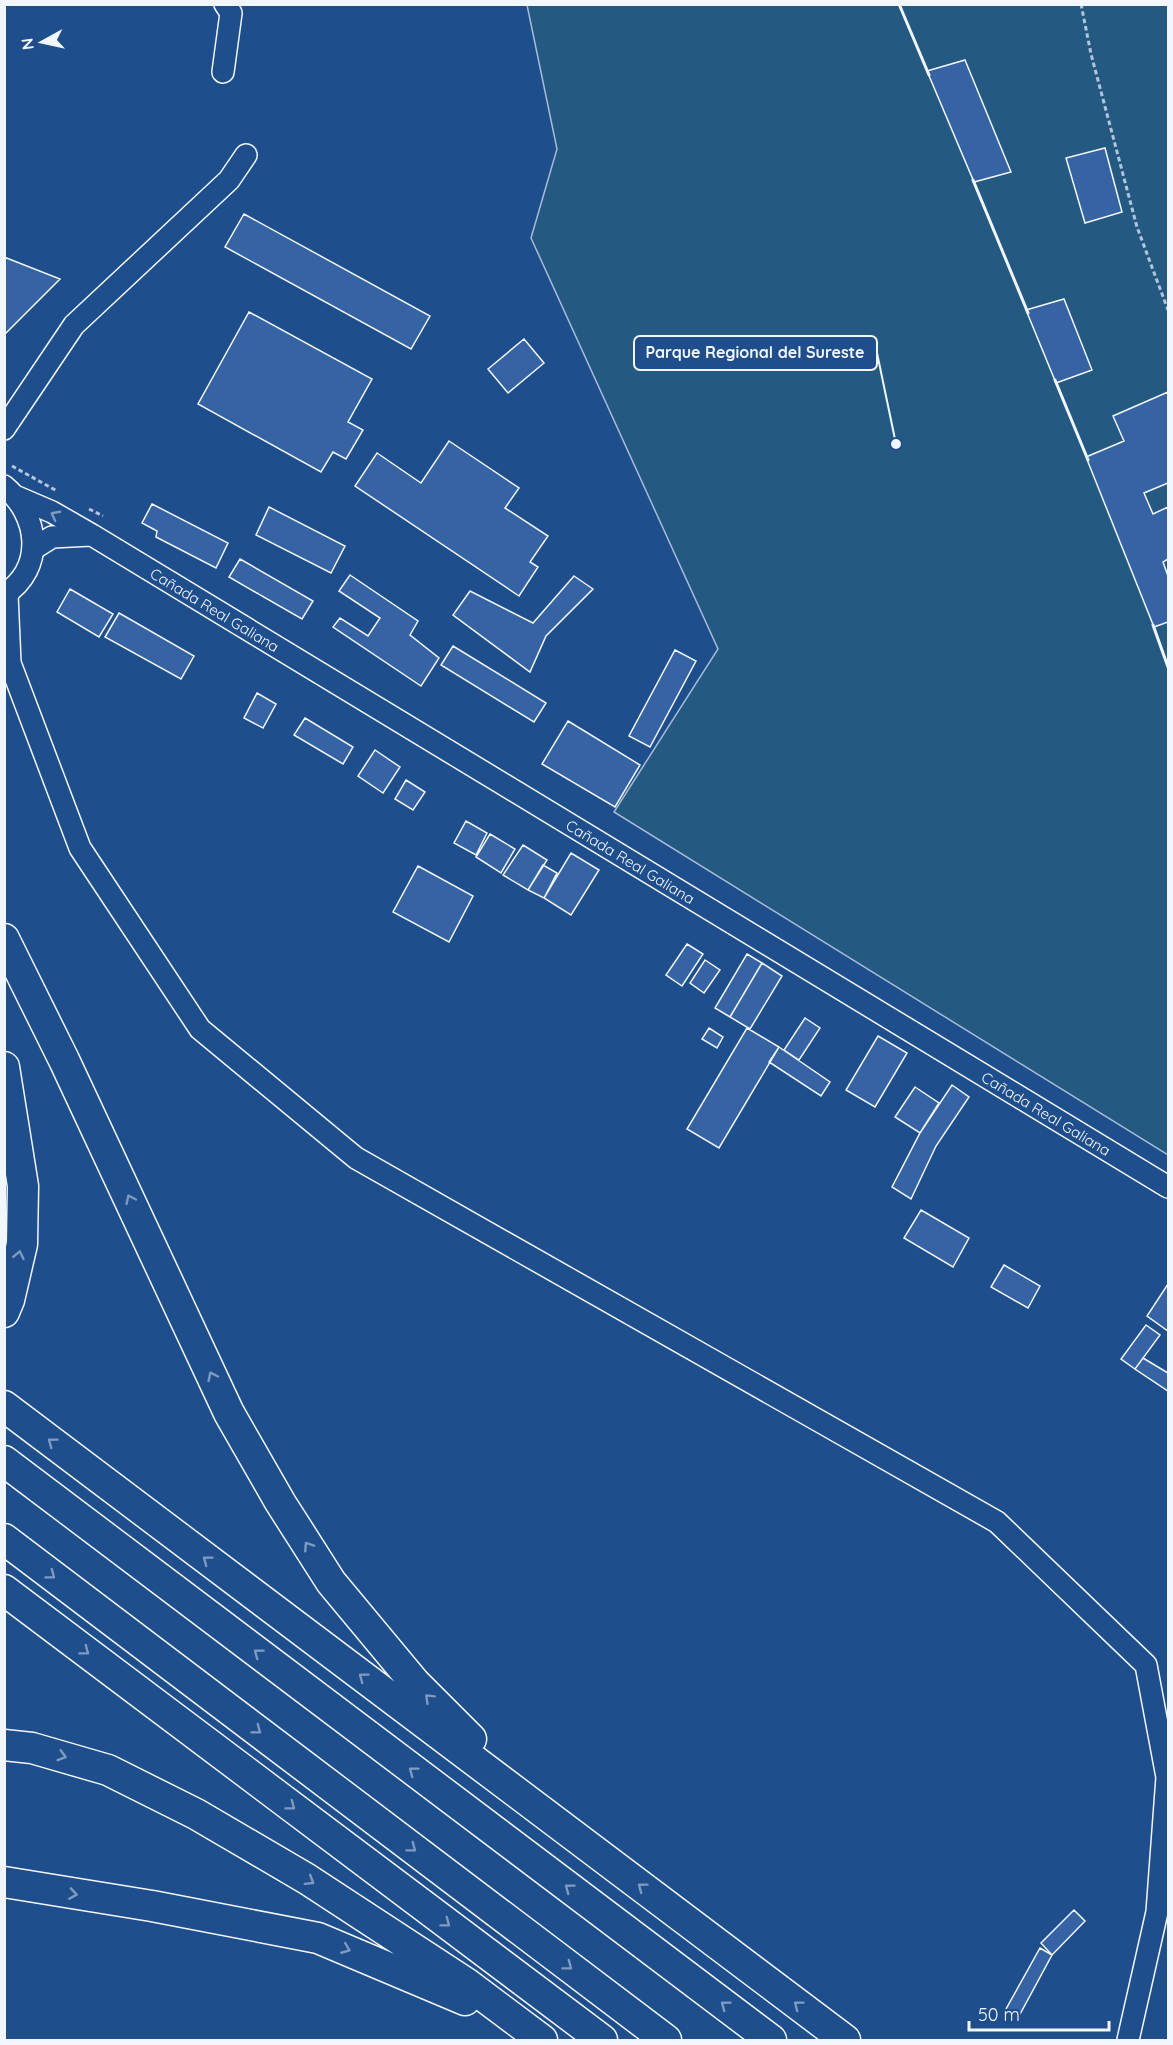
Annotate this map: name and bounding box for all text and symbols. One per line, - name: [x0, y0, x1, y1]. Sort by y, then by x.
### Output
- north arrow: [12, 12, 72, 72]
- text: N: [16, 37, 38, 51]
- callout: Parque Regional del Sureste: [634, 336, 877, 370]
- text: Parque Regional del Sureste: [645, 342, 865, 362]
- one-way arrow: [51, 511, 62, 522]
- street label: Cañada Real Galiana: [147, 563, 283, 656]
- street label: Cañada Real Galiana: [563, 815, 699, 908]
- street label: Cañada Real Galiana: [978, 1067, 1114, 1160]
- one-way arrow: [125, 1195, 137, 1206]
- one-way arrow: [12, 1251, 25, 1261]
- one-way arrow: [207, 1371, 219, 1382]
- one-way arrow: [48, 1438, 59, 1449]
- one-way arrow: [304, 1541, 315, 1552]
- one-way arrow: [203, 1556, 214, 1567]
- one-way arrow: [45, 1567, 56, 1578]
- one-way arrow: [78, 1643, 89, 1654]
- one-way arrow: [254, 1649, 265, 1660]
- one-way arrow: [359, 1673, 370, 1684]
- one-way arrow: [426, 1694, 437, 1705]
- one-way arrow: [250, 1723, 261, 1734]
- one-way arrow: [57, 1749, 67, 1762]
- one-way arrow: [409, 1767, 420, 1778]
- one-way arrow: [284, 1799, 295, 1810]
- one-way arrow: [405, 1841, 416, 1852]
- one-way arrow: [304, 1873, 314, 1885]
- one-way arrow: [638, 1884, 649, 1895]
- one-way arrow: [564, 1885, 575, 1896]
- one-way arrow: [68, 1887, 78, 1900]
- one-way arrow: [440, 1916, 451, 1927]
- one-way arrow: [340, 1942, 351, 1954]
- one-way arrow: [561, 1959, 572, 1970]
- scale bar: [969, 1994, 1108, 2032]
- one-way arrow: [720, 2002, 731, 2013]
- one-way arrow: [794, 2002, 805, 2013]
- text: 50 m: [978, 2003, 1020, 2026]

